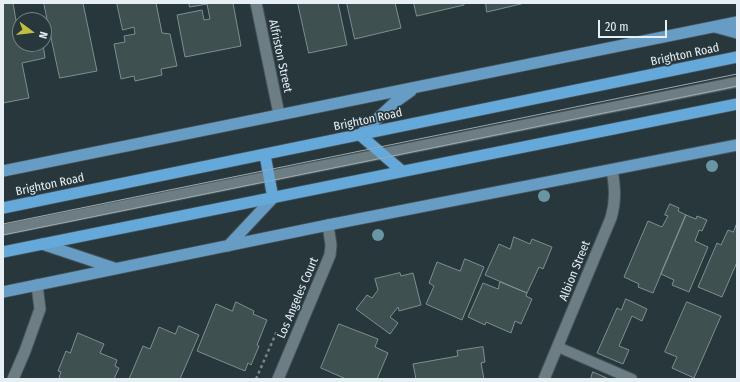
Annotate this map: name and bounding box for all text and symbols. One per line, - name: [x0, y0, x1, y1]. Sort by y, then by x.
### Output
- north arrow: [12, 12, 52, 52]
- scale bar: [600, 12, 669, 38]
- street label: Alfriston Street: [265, 18, 295, 94]
- text: 20 m: [605, 20, 629, 34]
- text: N: [36, 30, 50, 40]
- street label: Brighton Road: [649, 41, 721, 69]
- street label: Brighton Road: [332, 106, 404, 134]
- street label: Brighton Road: [14, 171, 86, 199]
- street label: Albion Street: [556, 239, 594, 303]
- street label: Los Angeles Court: [274, 255, 322, 341]

